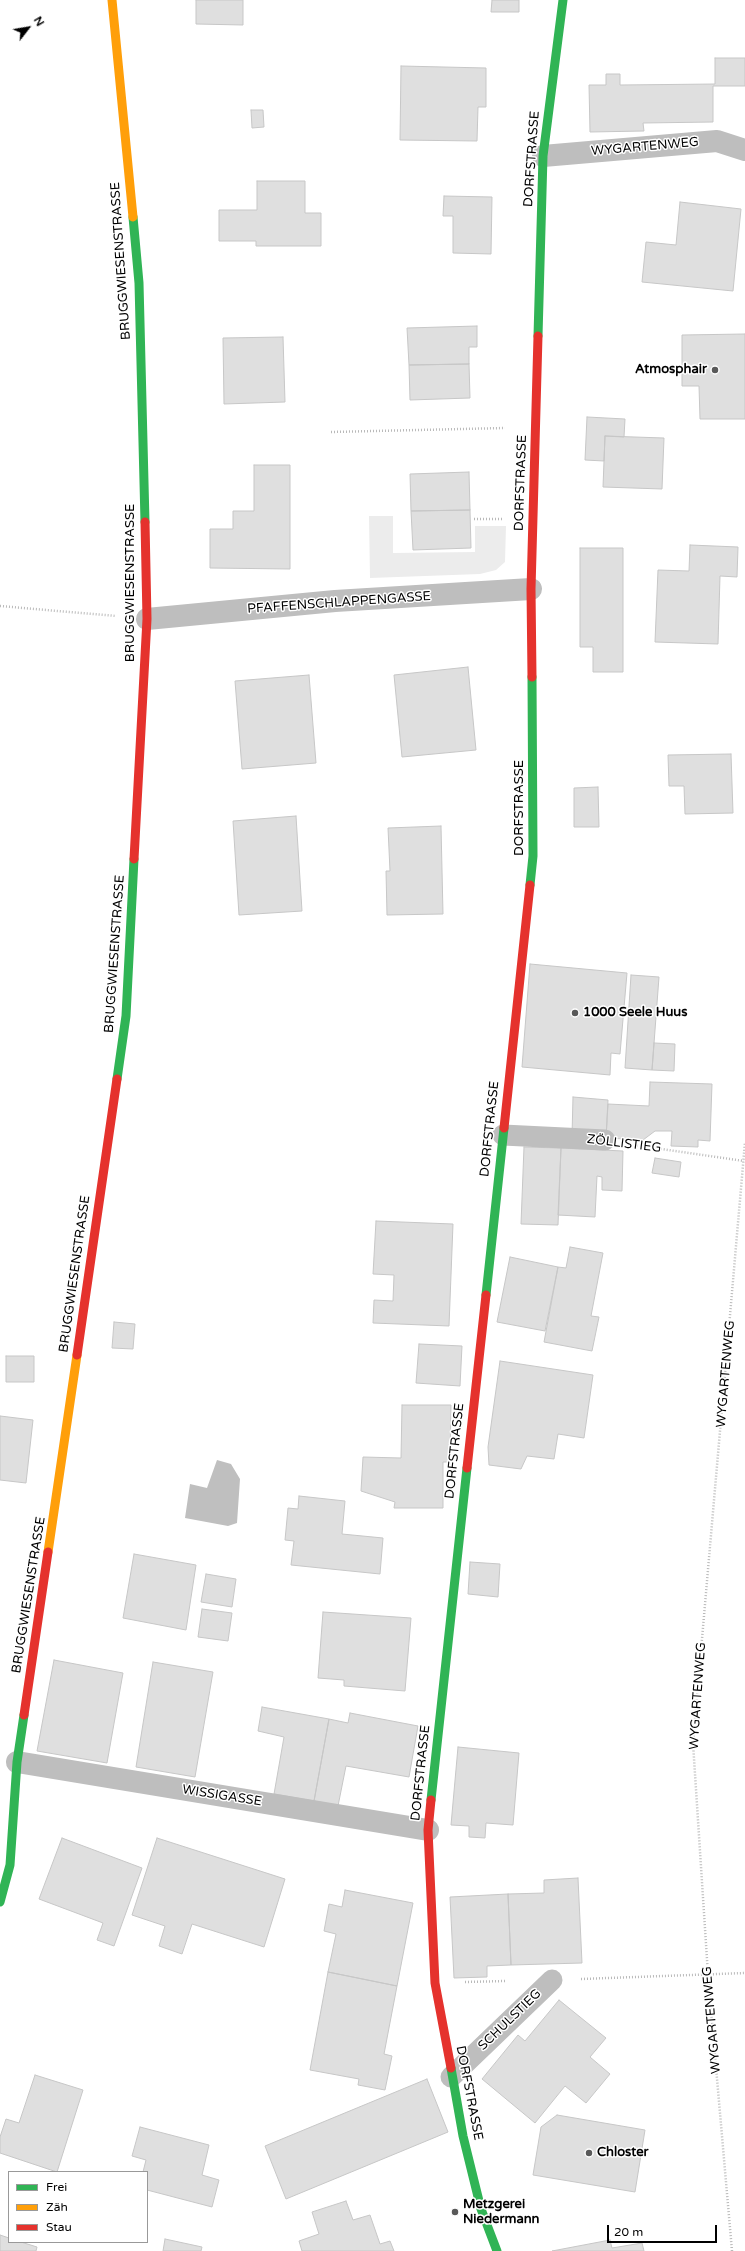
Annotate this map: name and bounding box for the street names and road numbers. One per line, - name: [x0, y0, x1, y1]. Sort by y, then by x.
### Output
- street label: DORFSTRASSE: [521, 110, 543, 208]
- street label: WYGARTENWEG: [591, 135, 699, 159]
- street label: BRUGGWIESENSTRASSE: [108, 181, 134, 341]
- street label: DORFSTRASSE: [512, 435, 530, 531]
- street label: BRUGGWIESENSTRASSE: [123, 504, 139, 662]
- street label: PFAFFENSCHLAPPENGASSE: [247, 589, 431, 617]
- street label: DORFSTRASSE: [512, 760, 528, 856]
- street label: BRUGGWIESENSTRASSE: [102, 874, 128, 1034]
- street label: DORFSTRASSE: [477, 1080, 503, 1178]
- street label: ZÖLLISTIEG: [586, 1132, 662, 1156]
- street label: BRUGGWIESENSTRASSE: [56, 1194, 94, 1354]
- street label: WYGARTENWEG: [714, 1320, 738, 1428]
- street label: DORFSTRASSE: [442, 1402, 468, 1500]
- street label: BRUGGWIESENSTRASSE: [9, 1516, 49, 1674]
- street label: WYGARTENWEG: [686, 1642, 710, 1750]
- street label: DORFSTRASSE: [408, 1724, 434, 1822]
- street label: WISSIGASSE: [181, 1782, 263, 1810]
- street label: WYGARTENWEG: [700, 1966, 724, 2074]
- street label: SCHULSTIEG: [475, 1986, 545, 2054]
- street label: DORFSTRASSE: [452, 2044, 486, 2142]

